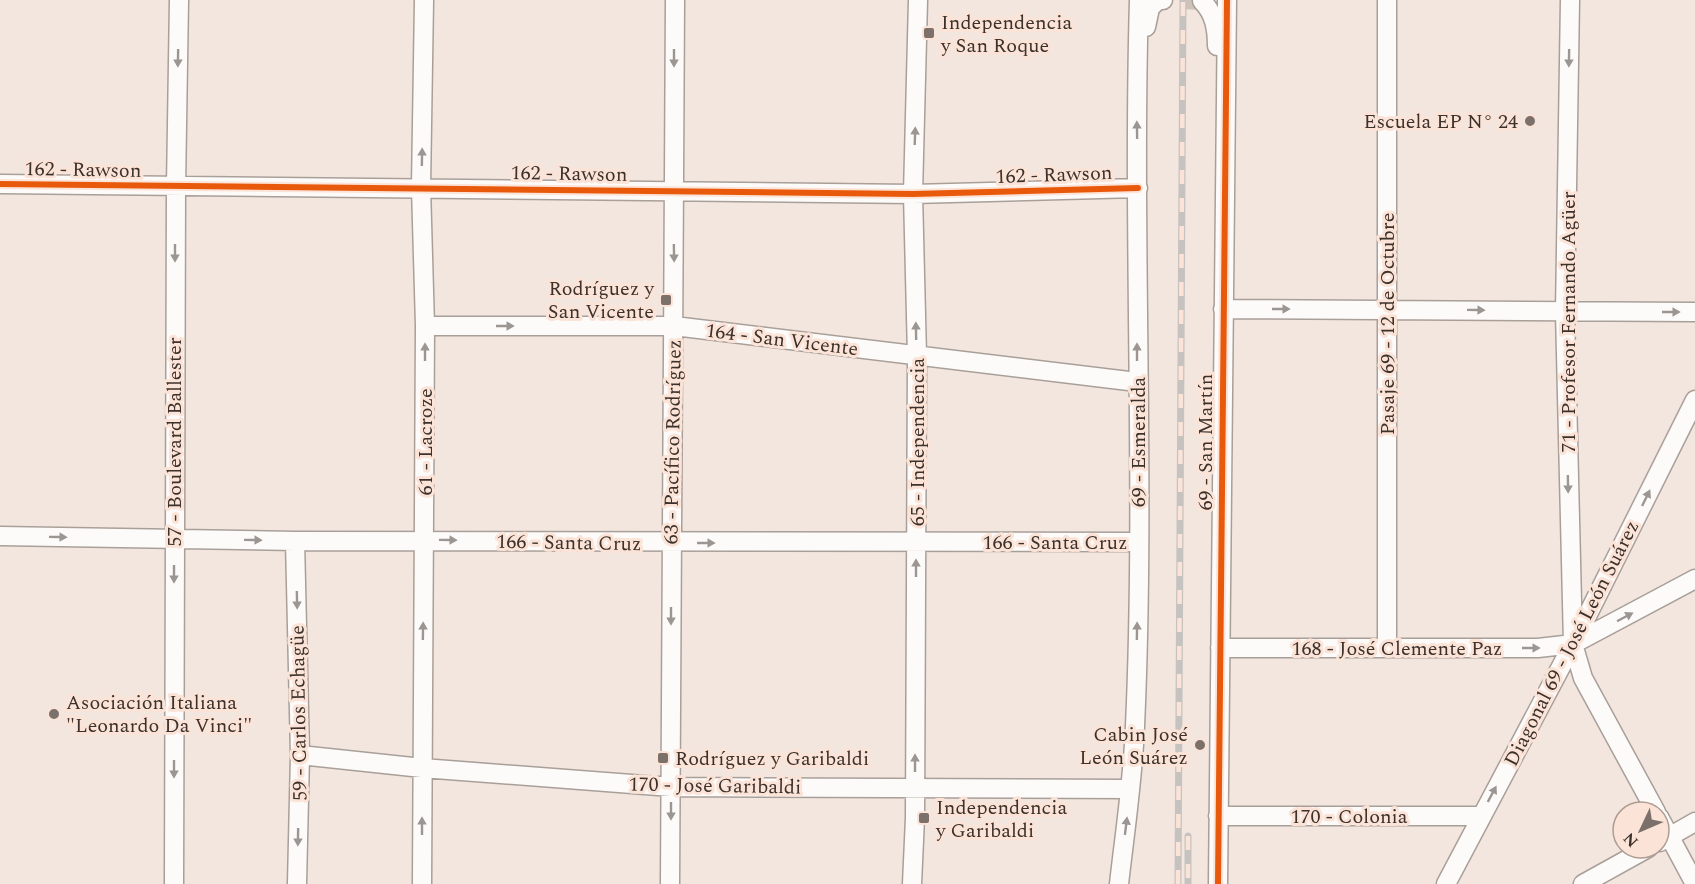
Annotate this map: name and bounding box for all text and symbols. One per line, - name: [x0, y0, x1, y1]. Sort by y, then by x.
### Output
- place label: Independencia y San Roque: [940, 8, 1072, 61]
- marker: Independencia y San Roque: [922, 26, 936, 40]
- one-way arrow: [173, 49, 183, 68]
- one-way arrow: [669, 49, 679, 68]
- one-way arrow: [1564, 49, 1574, 68]
- place label: Escuela EP N° 24: [1363, 107, 1518, 137]
- marker: Escuela EP N° 24: [1523, 114, 1537, 128]
- one-way arrow: [1132, 120, 1142, 139]
- one-way arrow: [910, 126, 919, 145]
- one-way arrow: [417, 147, 427, 166]
- street label: 162 - Rawson: [24, 154, 142, 186]
- street label: 162 - Rawson: [510, 158, 628, 190]
- street label: 162 - Rawson: [995, 158, 1113, 192]
- street label: 71 - Profesor Fernando Agüer: [1554, 191, 1584, 453]
- street label: Pasaje 69 - 12 de Octubre: [1373, 213, 1403, 435]
- one-way arrow: [170, 244, 180, 263]
- one-way arrow: [669, 244, 679, 263]
- place label: Rodríguez y San Vicente: [548, 274, 655, 327]
- marker: Rodríguez y San Vicente: [659, 293, 673, 307]
- one-way arrow: [1272, 304, 1291, 314]
- one-way arrow: [1467, 306, 1486, 315]
- one-way arrow: [1661, 307, 1680, 317]
- street label: 164 - San Vicente: [704, 316, 860, 364]
- one-way arrow: [495, 321, 514, 331]
- one-way arrow: [912, 321, 921, 340]
- street label: 57 - Boulevard Ballester: [160, 337, 190, 547]
- street label: 63 - Pacífico Rodríguez: [656, 339, 690, 545]
- one-way arrow: [420, 342, 430, 361]
- one-way arrow: [1132, 343, 1142, 362]
- street label: 65 - Independencia: [903, 357, 933, 526]
- street label: 69 - San Martín: [1191, 374, 1221, 510]
- street label: 69 - Esmeralda: [1124, 376, 1154, 507]
- street label: 61 - Lacroze: [411, 388, 441, 496]
- one-way arrow: [1564, 475, 1573, 494]
- one-way arrow: [1641, 489, 1651, 507]
- street label: Diagonal 69 - José León Suárez: [1497, 515, 1647, 772]
- street label: 166 - Santa Cruz: [496, 527, 642, 559]
- street label: 166 - Santa Cruz: [982, 528, 1128, 558]
- one-way arrow: [49, 532, 68, 542]
- one-way arrow: [244, 535, 263, 545]
- one-way arrow: [439, 535, 458, 545]
- one-way arrow: [697, 538, 716, 548]
- one-way arrow: [912, 558, 921, 577]
- one-way arrow: [169, 565, 179, 584]
- one-way arrow: [292, 590, 302, 609]
- one-way arrow: [666, 607, 676, 626]
- one-way arrow: [1617, 612, 1634, 622]
- one-way arrow: [418, 621, 428, 640]
- one-way arrow: [1132, 622, 1141, 641]
- street label: 59 - Carlos Echagüe: [282, 625, 316, 801]
- street label: 168 - José Clemente Paz: [1292, 634, 1502, 664]
- one-way arrow: [1521, 643, 1540, 653]
- place label: Asociación Italiana "Leonardo Da Vinci": [66, 688, 252, 741]
- marker: Asociación Italiana "Leonardo Da Vinci": [47, 707, 61, 721]
- place label: Cabin José León Suárez: [1079, 720, 1188, 773]
- marker: Cabin José León Suárez: [1193, 738, 1207, 752]
- place label: Rodríguez y Garibaldi: [675, 744, 869, 774]
- marker: Rodríguez y Garibaldi: [656, 751, 670, 765]
- one-way arrow: [910, 753, 920, 772]
- one-way arrow: [169, 760, 179, 779]
- street label: 170 - José Garibaldi: [628, 769, 802, 803]
- one-way arrow: [1487, 786, 1497, 803]
- place label: Independencia y Garibaldi: [935, 793, 1067, 846]
- north arrow: [1611, 800, 1671, 860]
- one-way arrow: [666, 802, 676, 821]
- street label: 170 - Colonia: [1290, 802, 1408, 832]
- marker: Independencia y Garibaldi: [917, 811, 931, 825]
- one-way arrow: [417, 816, 427, 835]
- one-way arrow: [1121, 816, 1131, 835]
- one-way arrow: [294, 827, 303, 846]
- text: N: [1618, 827, 1644, 853]

